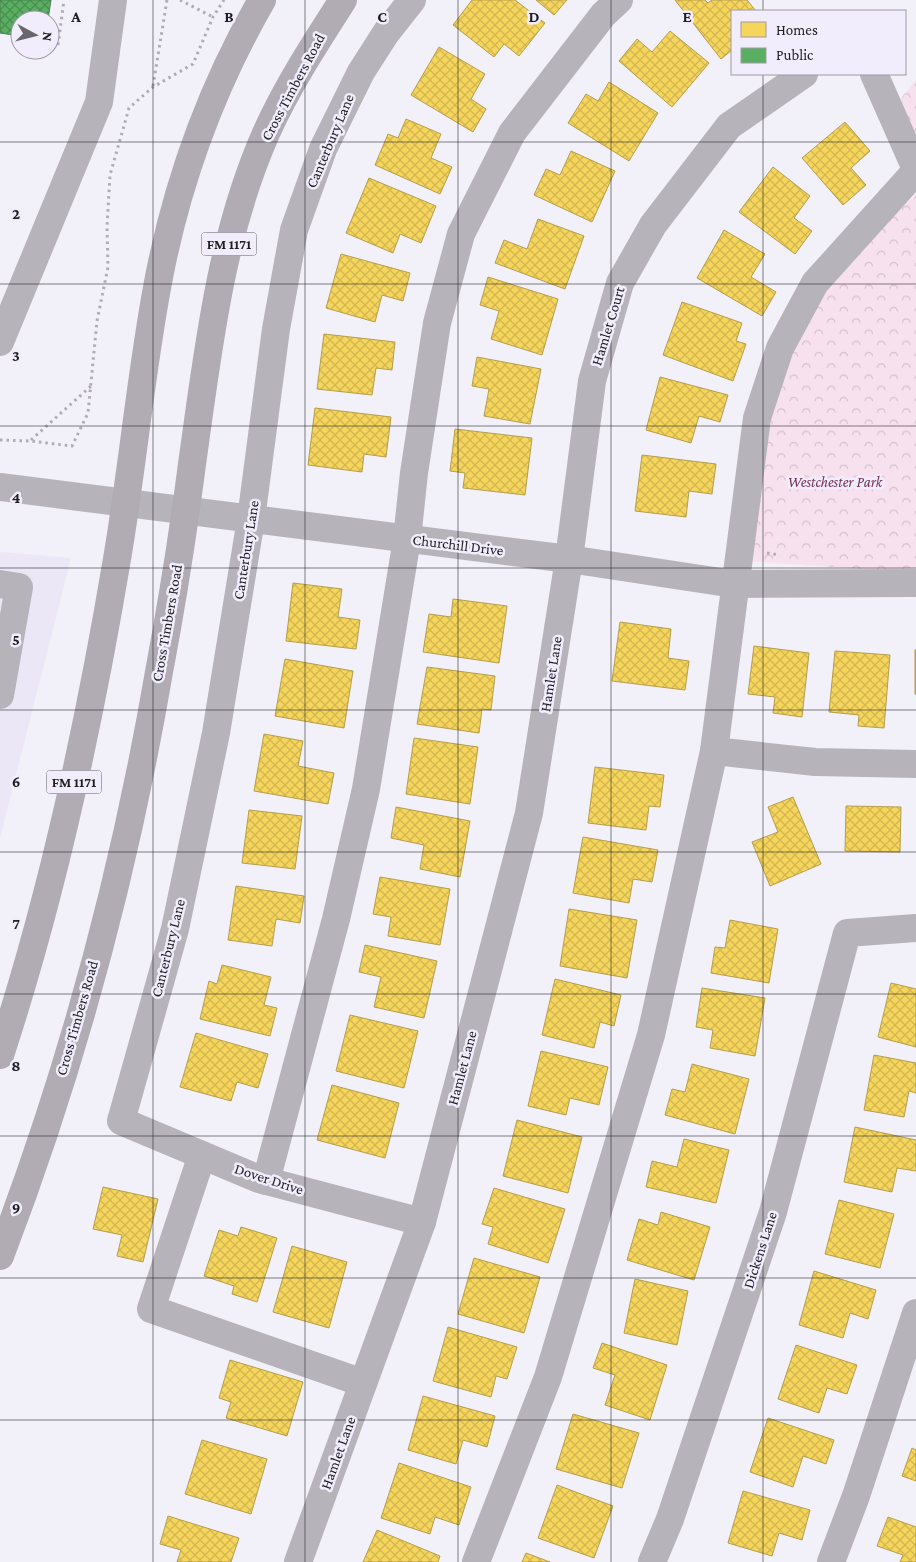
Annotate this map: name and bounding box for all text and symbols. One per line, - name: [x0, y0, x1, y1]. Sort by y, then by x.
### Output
- text: A: [70, 8, 81, 25]
- text: B: [224, 8, 234, 25]
- text: C: [377, 8, 387, 25]
- text: D: [528, 8, 540, 25]
- text: E: [682, 8, 692, 25]
- north arrow: [10, 10, 60, 60]
- legend: [731, 10, 906, 75]
- text: Homes: [776, 22, 818, 38]
- text: N: [39, 31, 56, 43]
- street label: Cross Timbers Road: [258, 31, 328, 143]
- text: Public: [776, 47, 814, 63]
- street label: Canterbury Lane: [303, 91, 358, 191]
- text: 2: [12, 205, 20, 222]
- road number: FM 1171: [202, 232, 256, 255]
- street label: Hamlet Court: [588, 284, 628, 367]
- text: 3: [12, 347, 20, 364]
- park label: Westchester Park: [788, 474, 884, 490]
- text: 4: [12, 489, 21, 506]
- street label: Canterbury Lane: [230, 499, 263, 601]
- street label: Churchill Drive: [412, 531, 505, 559]
- street label: Cross Timbers Road: [149, 563, 185, 683]
- text: 5: [12, 631, 20, 648]
- street label: Hamlet Lane: [537, 635, 565, 713]
- road number: FM 1171: [46, 770, 102, 794]
- text: 6: [12, 773, 20, 790]
- street label: Canterbury Lane: [148, 897, 189, 999]
- text: 7: [12, 915, 20, 932]
- street label: Cross Timbers Road: [53, 959, 101, 1077]
- street label: Hamlet Lane: [444, 1029, 480, 1107]
- text: 8: [11, 1057, 21, 1074]
- street label: Dover Drive: [233, 1160, 306, 1198]
- text: 9: [12, 1199, 20, 1216]
- street label: Dickens Lane: [740, 1209, 780, 1290]
- street label: Hamlet Lane: [317, 1414, 359, 1492]

